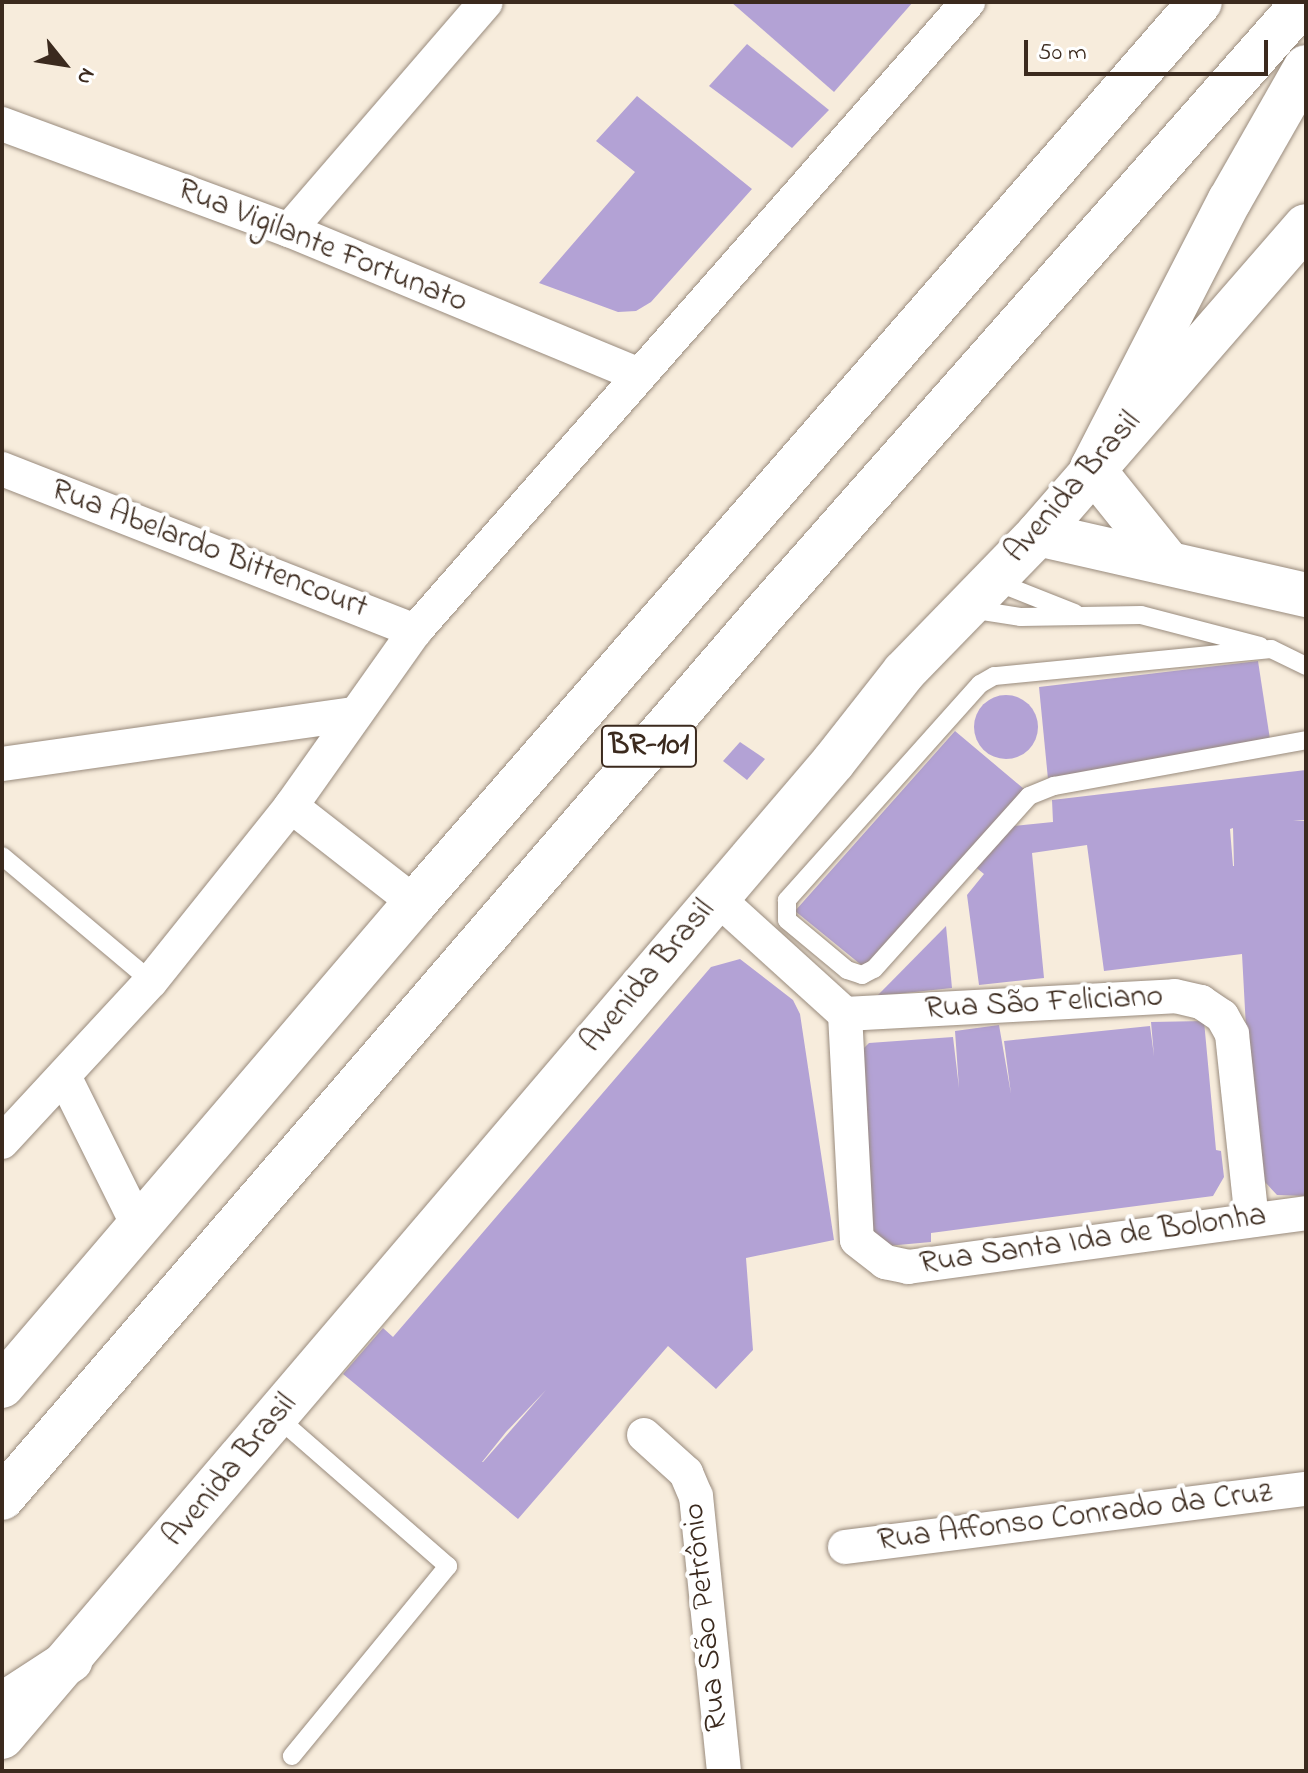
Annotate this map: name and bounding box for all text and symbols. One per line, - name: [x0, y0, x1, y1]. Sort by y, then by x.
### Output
- north arrow: [24, 24, 104, 104]
- scale bar: [1028, 24, 1272, 74]
- text: 50 m: [1038, 36, 1087, 71]
- text: N: [67, 62, 102, 90]
- street label: Rua Vigilante Fortunato: [172, 171, 472, 323]
- street label: Avenida Brasil: [998, 404, 1150, 572]
- street label: Rua Abelardo Bittencourt: [45, 472, 373, 628]
- road number: BR-101: [599, 720, 699, 772]
- street label: Avenida Brasil: [574, 893, 724, 1061]
- street label: Rua São Feliciano: [924, 979, 1164, 1029]
- street label: Rua Santa Ida de Bolonha: [917, 1198, 1269, 1284]
- street label: Avenida Brasil: [156, 1387, 306, 1555]
- street label: Rua Affonso Conrado da Cruz: [875, 1475, 1275, 1561]
- street label: Rua São Petrônio: [676, 1501, 738, 1733]

